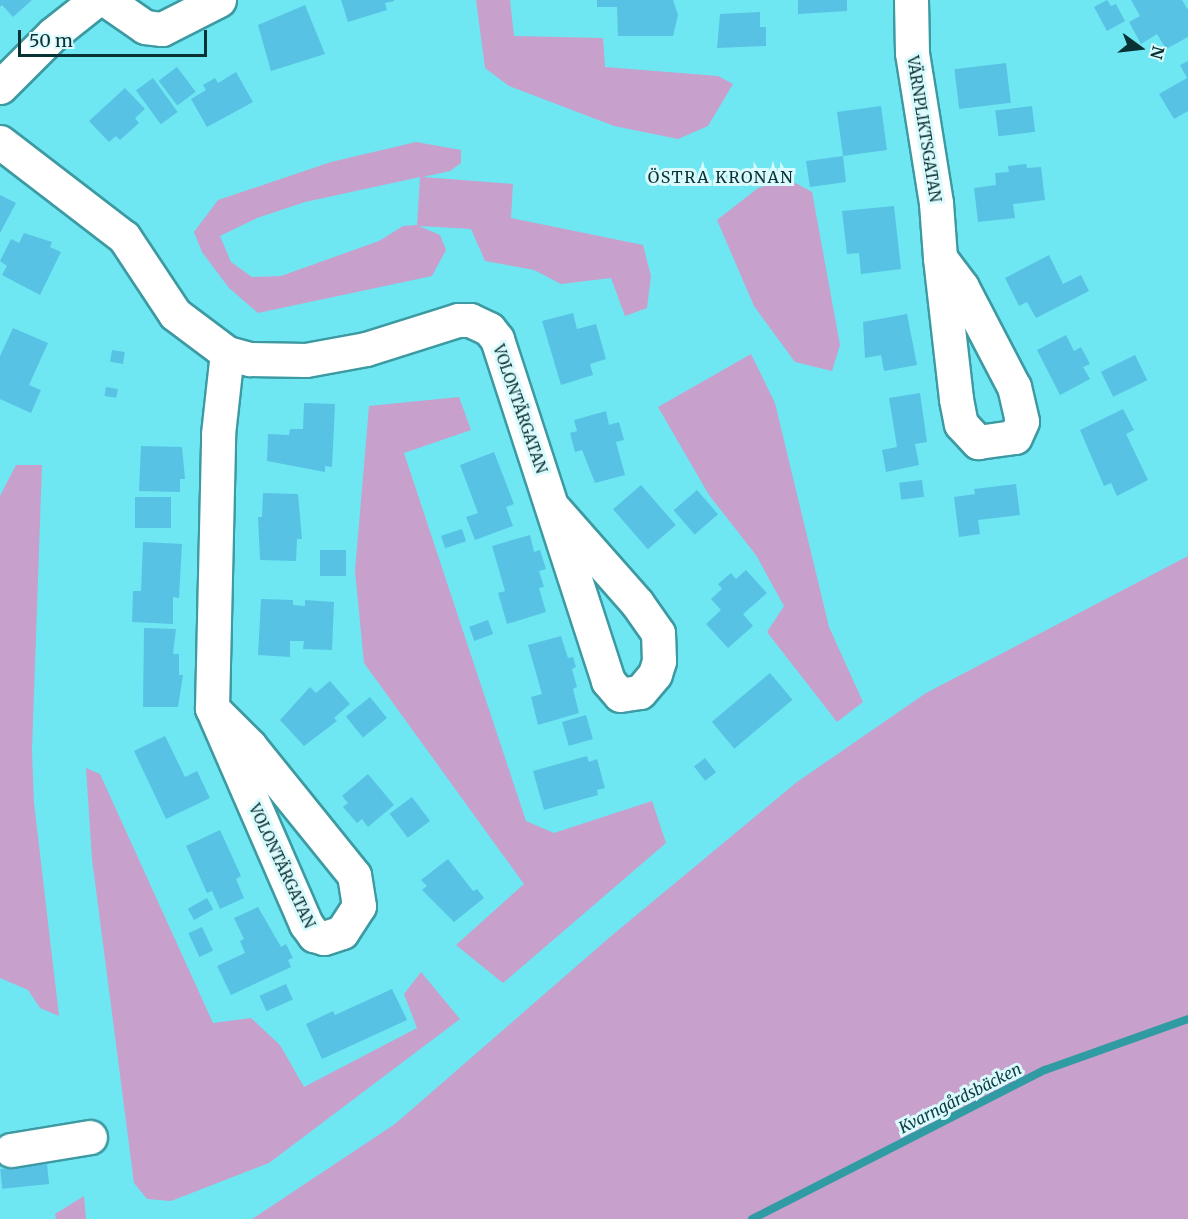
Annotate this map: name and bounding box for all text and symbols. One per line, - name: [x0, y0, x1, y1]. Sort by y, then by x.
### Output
- scale bar: [21, 18, 210, 56]
- north arrow: [1110, 18, 1170, 78]
- text: 50 m: [29, 29, 73, 52]
- text: N: [1146, 44, 1169, 61]
- street label: VÄRNPLIKTSGATAN: [904, 55, 944, 203]
- district label: ÖSTRA KRONAN: [648, 167, 794, 187]
- street label: VOLONTÄRGATAN: [489, 342, 551, 476]
- street label: VOLONTÄRGATAN: [245, 801, 319, 931]
- water label: Kvarngårdsbäcken: [896, 1059, 1024, 1137]

